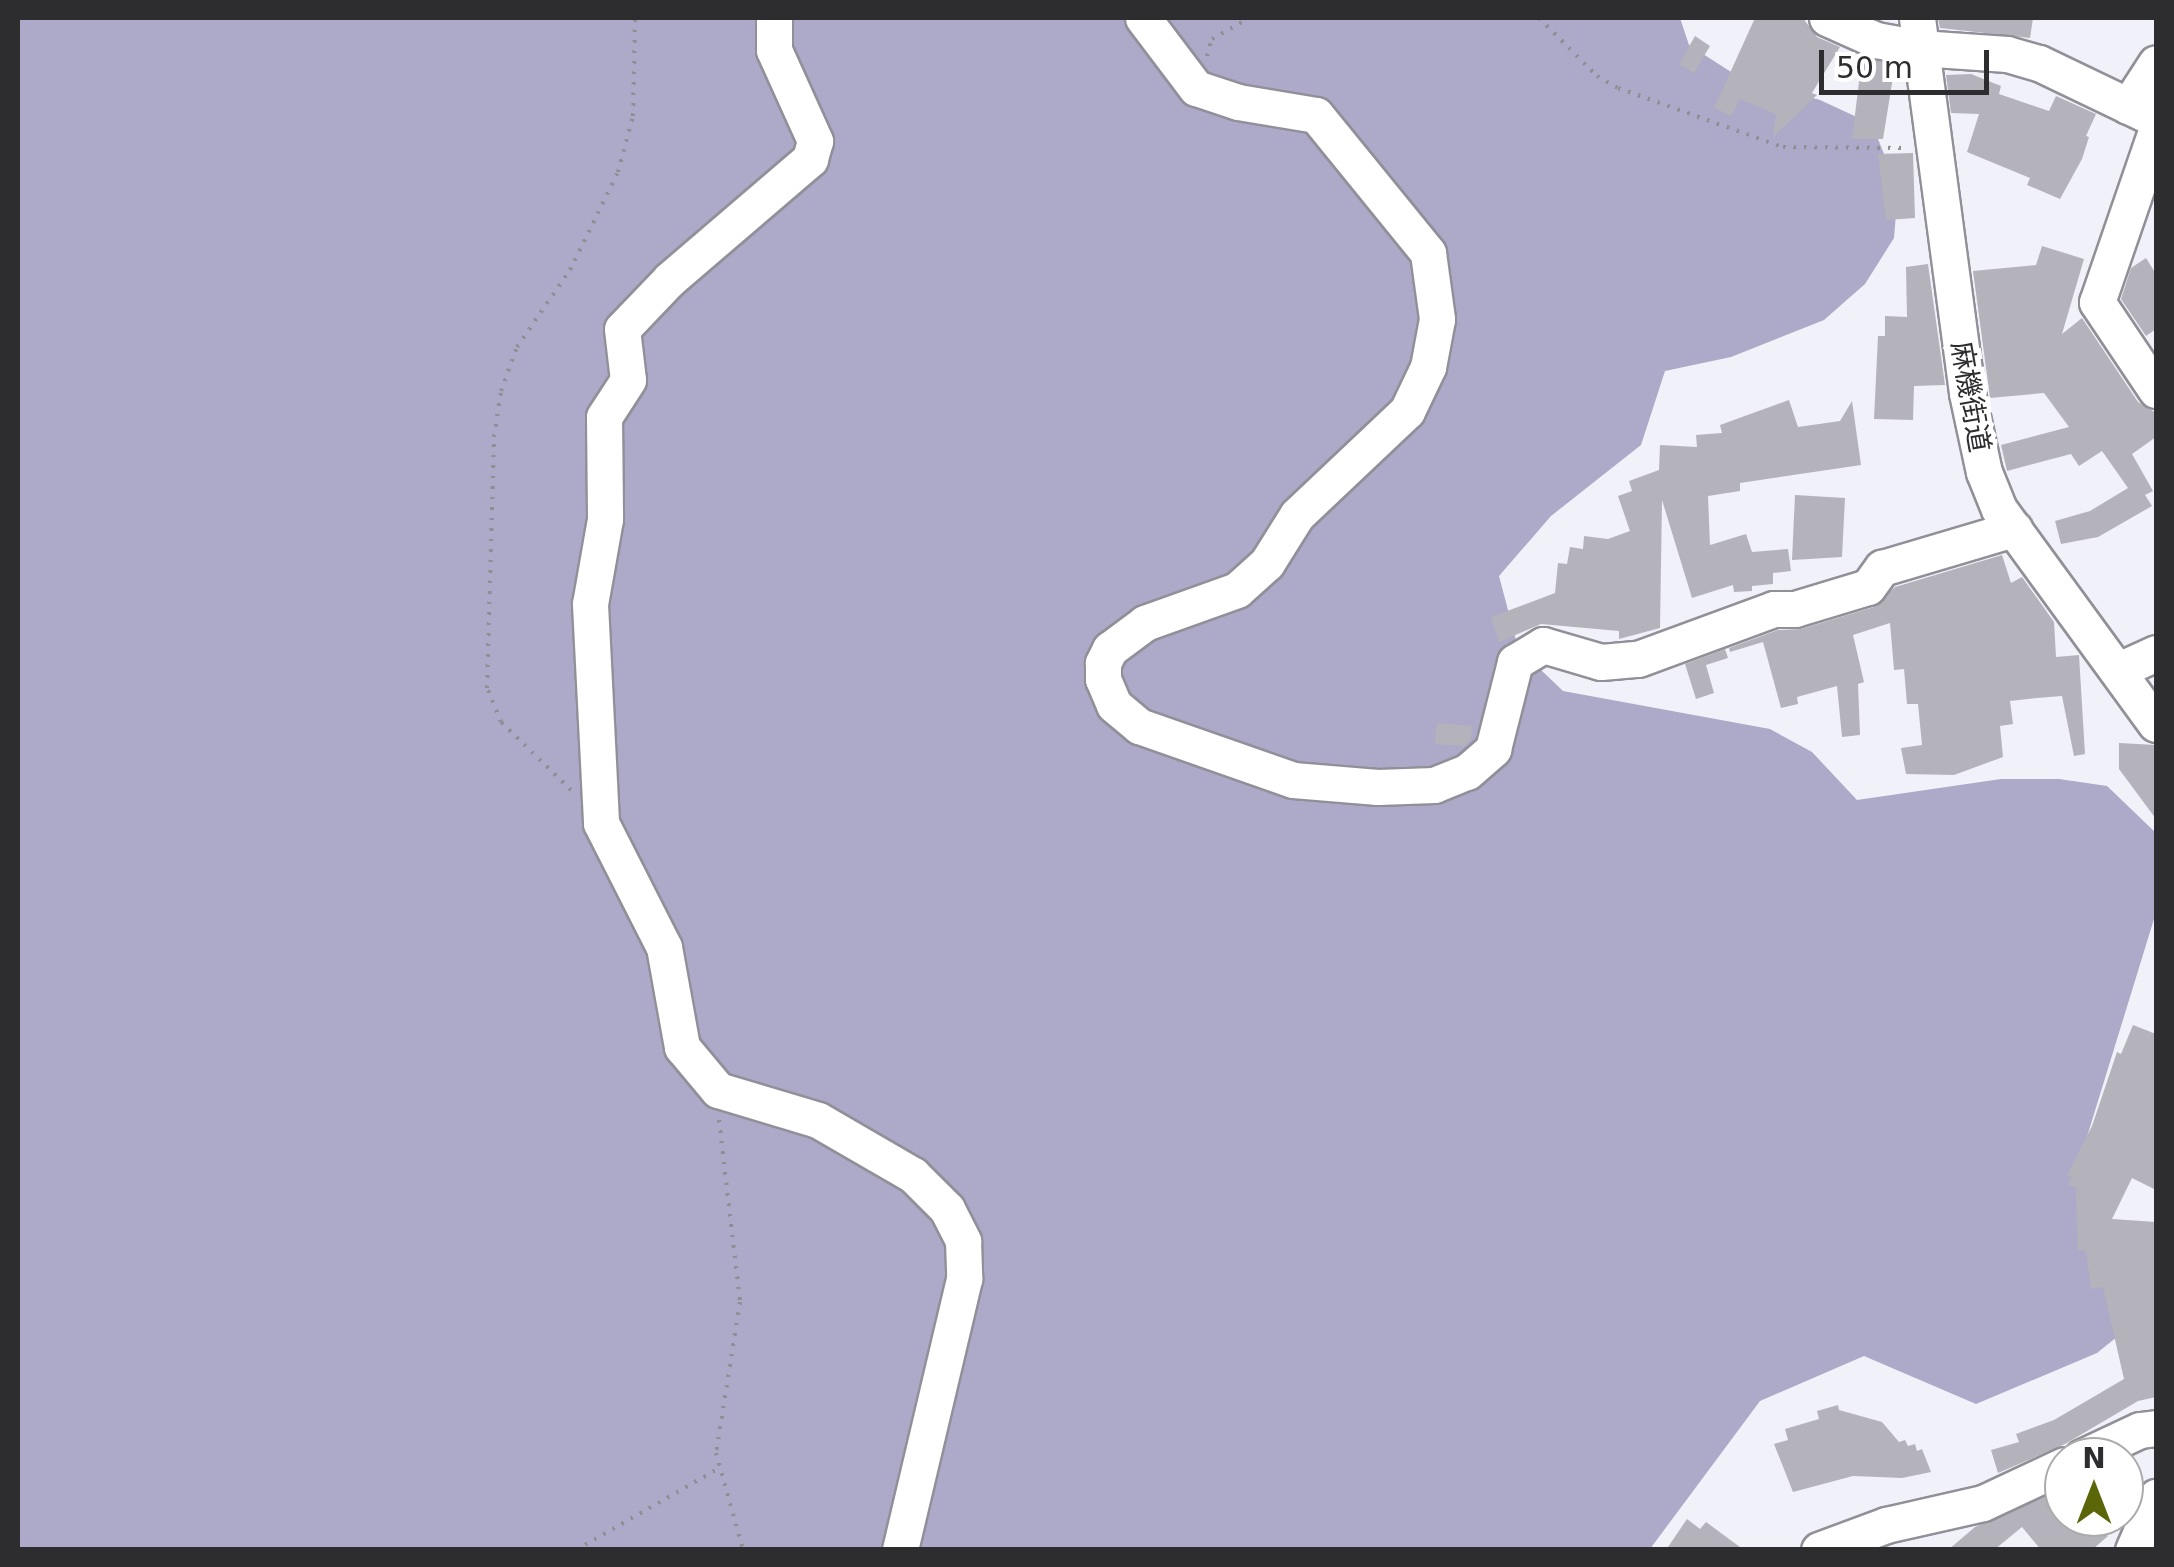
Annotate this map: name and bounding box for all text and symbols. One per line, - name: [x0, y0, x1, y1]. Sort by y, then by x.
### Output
- scale bar: [1824, 30, 1994, 92]
- text: 50 m: [1836, 50, 1913, 85]
- street label: 麻機街道: [1944, 339, 1996, 455]
- north arrow: [2044, 1437, 2144, 1537]
- text: N: [2082, 1442, 2106, 1475]

